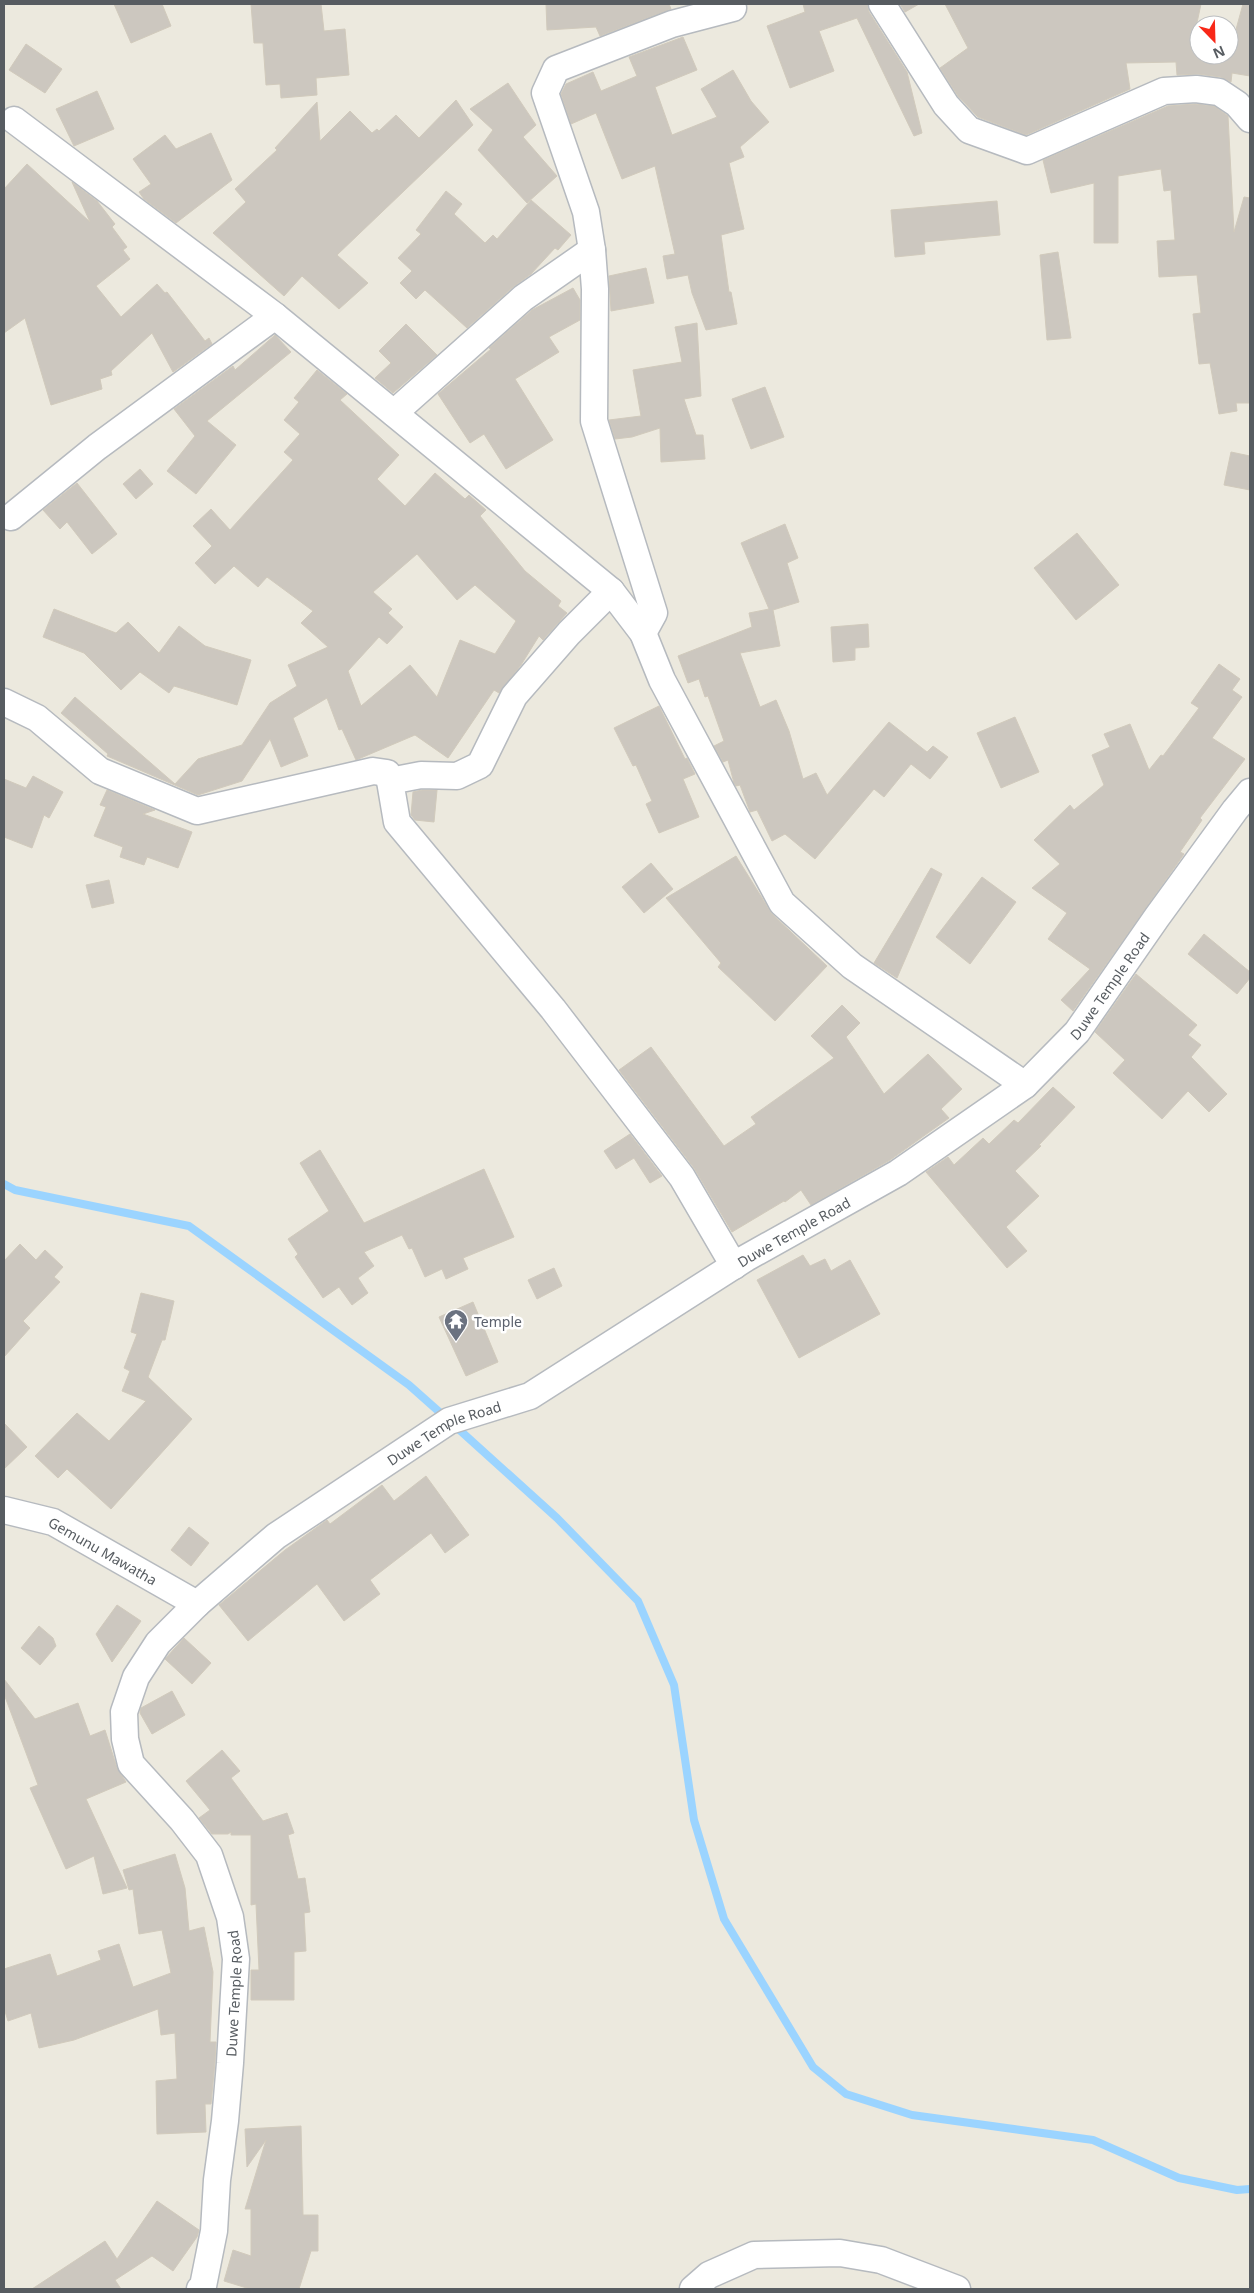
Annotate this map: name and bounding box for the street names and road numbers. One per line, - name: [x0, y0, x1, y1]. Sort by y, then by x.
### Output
- street label: Duwe Temple Road: [1065, 928, 1153, 1044]
- street label: Duwe Temple Road: [733, 1192, 853, 1271]
- street label: Duwe Temple Road: [383, 1396, 503, 1469]
- street label: Gemunu Mawatha: [45, 1512, 161, 1589]
- street label: Duwe Temple Road: [221, 1929, 246, 2057]

